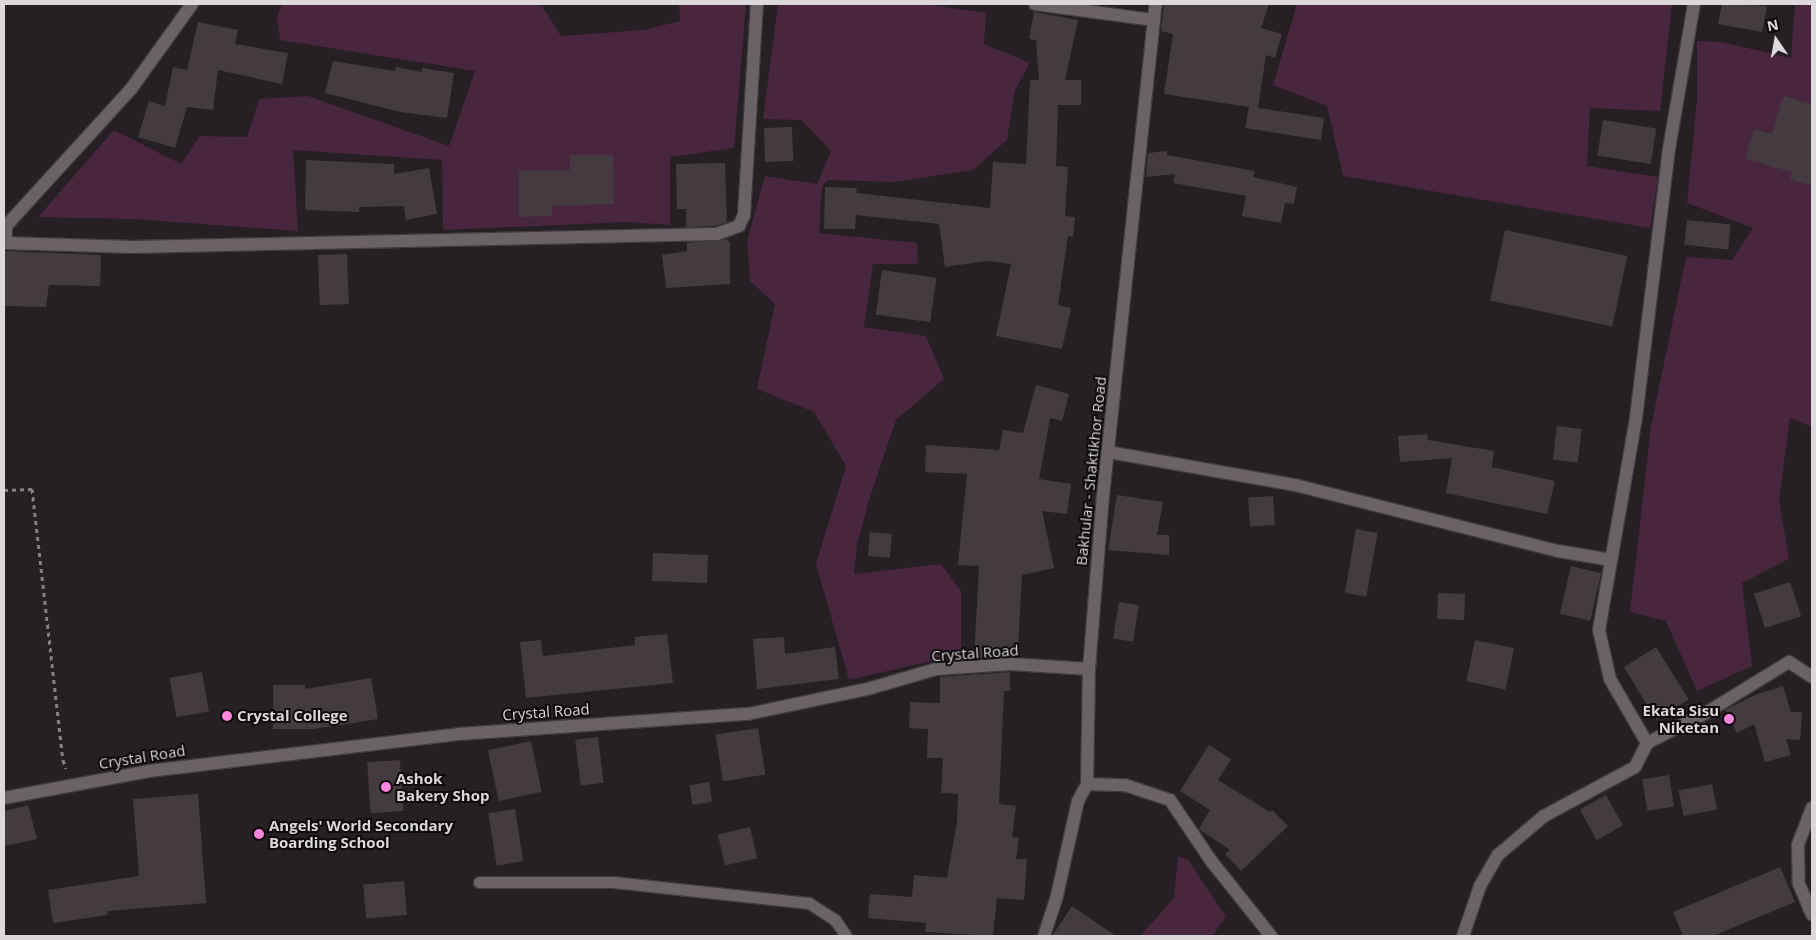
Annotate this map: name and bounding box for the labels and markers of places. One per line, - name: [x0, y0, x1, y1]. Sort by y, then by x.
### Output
- place label: Ekata Sisu Niketan: [1643, 701, 1719, 736]
- place label: Crystal College: [237, 707, 348, 725]
- marker: Crystal College: [221, 710, 233, 722]
- marker: Ekata Sisu Niketan: [1723, 713, 1735, 725]
- place label: Ashok Bakery Shop: [396, 769, 489, 804]
- marker: Ashok Bakery Shop: [380, 781, 392, 793]
- place label: Angels' World Secondary Boarding School: [269, 816, 453, 851]
- marker: Angels' World Secondary Boarding School: [253, 828, 265, 840]

